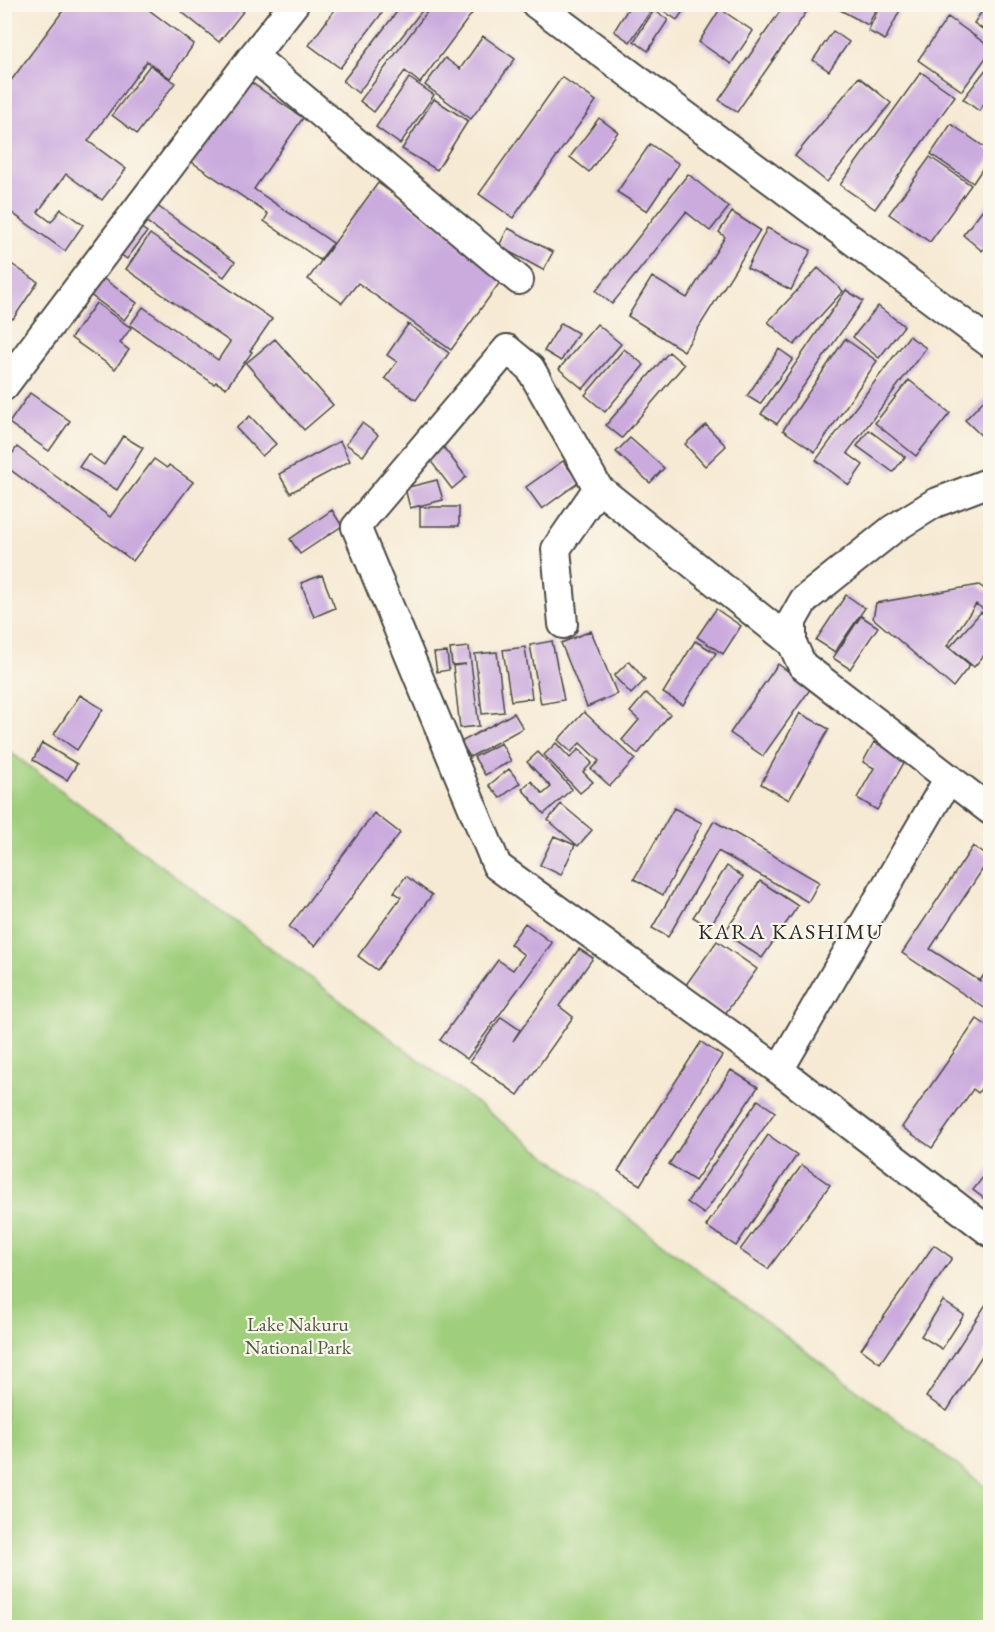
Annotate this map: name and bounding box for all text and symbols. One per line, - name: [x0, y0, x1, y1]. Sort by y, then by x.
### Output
- district label: KARA KASHIMU: [698, 917, 884, 946]
- park label: Lake Nakuru National Park: [245, 1311, 352, 1360]

